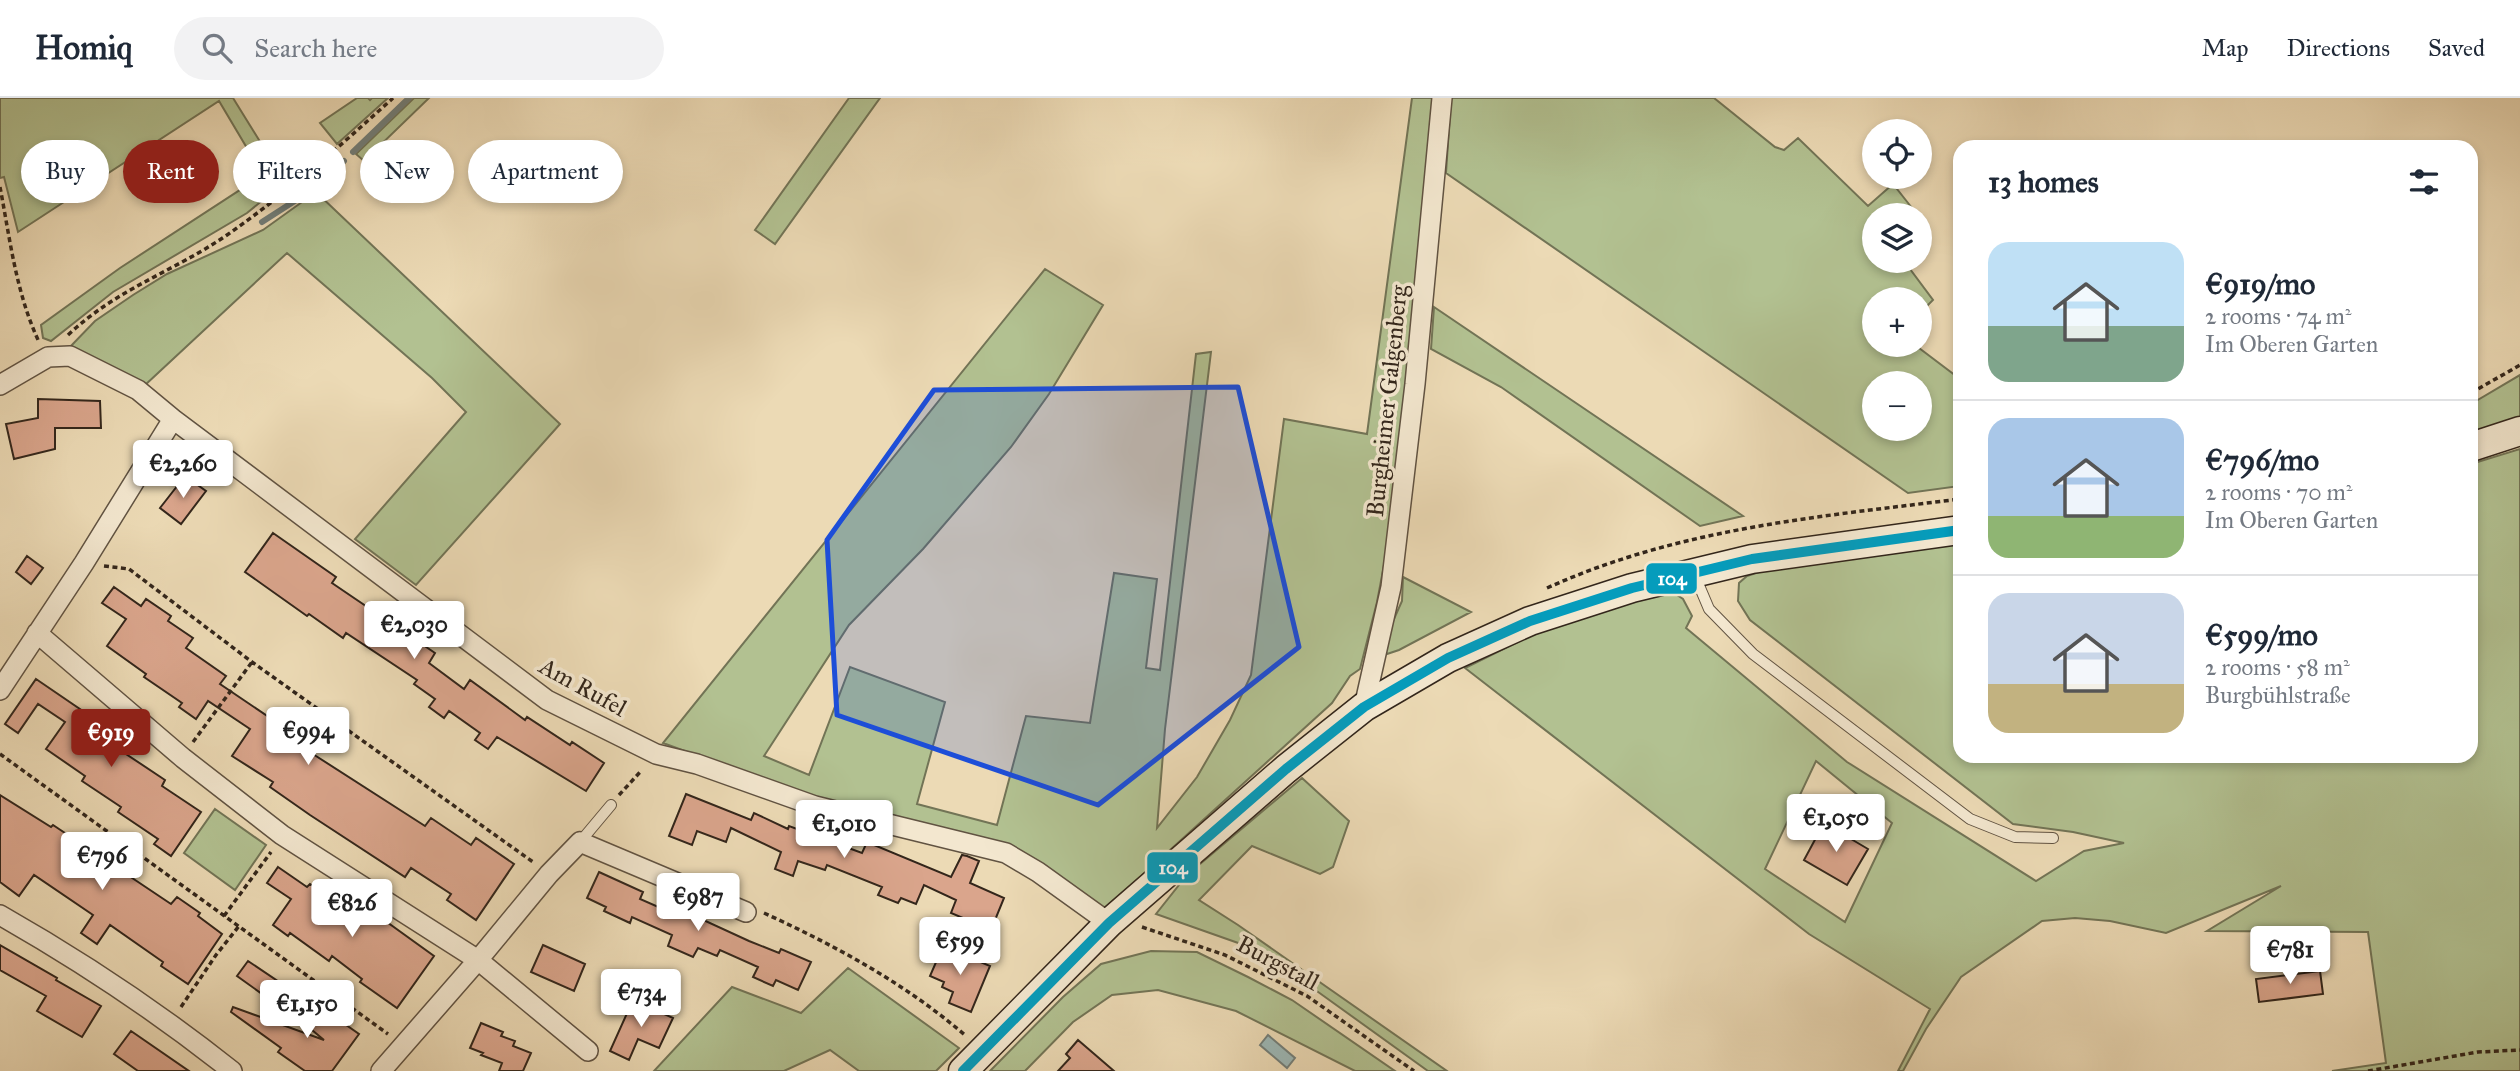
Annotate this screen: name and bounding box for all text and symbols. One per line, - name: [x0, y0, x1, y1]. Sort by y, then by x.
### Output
- search box: [174, 17, 664, 80]
- text: Homiq: [35, 28, 132, 68]
- icon: search: [198, 29, 236, 67]
- text: Search here: [254, 32, 377, 64]
- text: Map: [2202, 33, 2249, 63]
- text: Directions: [2287, 33, 2390, 63]
- text: Saved: [2428, 33, 2485, 63]
- map controls: [1862, 119, 1932, 441]
- button: locate: [1862, 119, 1932, 189]
- chip: Buy: [21, 140, 109, 203]
- chip: Rent: [123, 140, 219, 203]
- chip: Filters: [233, 140, 346, 203]
- chip: New: [360, 140, 454, 203]
- chip: Apartment: [468, 140, 623, 203]
- icon: filters: [2405, 163, 2443, 201]
- text: 13 homes: [1988, 164, 2099, 200]
- button: layers: [1862, 203, 1932, 273]
- text: €919/mo: [2205, 266, 2315, 302]
- icon: home: [2044, 270, 2128, 354]
- street label: Burgheimer Galgenberg: [1360, 283, 1414, 518]
- button: +: [1862, 287, 1932, 357]
- text: 2 rooms · 74 m²: [2205, 302, 2351, 330]
- text: Im Oberen Garten: [2205, 330, 2378, 358]
- button: −: [1862, 371, 1932, 441]
- pin: €2,260: [126, 440, 240, 500]
- text: €796/mo: [2205, 442, 2319, 478]
- icon: home: [2044, 446, 2128, 530]
- text: €2,260: [149, 449, 217, 477]
- text: 2 rooms · 70 m²: [2205, 478, 2353, 506]
- text: Im Oberen Garten: [2205, 506, 2378, 534]
- line badge: 104: [1645, 562, 1698, 595]
- text: 104: [1657, 567, 1688, 591]
- pin: €2,030: [357, 602, 471, 661]
- text: €2,030: [380, 610, 448, 638]
- text: €599/mo: [2205, 617, 2318, 653]
- icon: home: [2044, 621, 2128, 705]
- street label: Am Rufel: [533, 650, 632, 723]
- text: 2 rooms · 58 m²: [2205, 653, 2350, 681]
- text: Burgbühlstraße: [2205, 681, 2351, 709]
- pin: €994: [267, 708, 349, 767]
- pin: €919: [70, 710, 152, 769]
- text: €994: [282, 716, 334, 744]
- text: €919: [87, 718, 135, 746]
- pin: €1,050: [1779, 794, 1893, 854]
- pin: €1,010: [787, 800, 901, 860]
- text: €1,050: [1803, 803, 1869, 831]
- text: €1,010: [812, 809, 876, 837]
- pin: €796: [61, 832, 143, 892]
- text: €796: [77, 841, 127, 869]
- line badge: 104: [1146, 851, 1199, 884]
- text: 104: [1158, 856, 1189, 880]
- pin: €987: [657, 874, 739, 933]
- pin: €826: [311, 880, 393, 939]
- text: €987: [673, 882, 723, 910]
- text: €826: [327, 888, 377, 916]
- pin: €599: [919, 918, 1001, 977]
- text: €599: [935, 926, 985, 954]
- pin: €781: [2249, 926, 2331, 986]
- street label: Burgstall: [1232, 929, 1325, 997]
- text: €781: [2266, 935, 2314, 963]
- pin: €734: [600, 970, 682, 1029]
- text: €734: [617, 978, 665, 1006]
- pin: €1,150: [250, 981, 364, 1040]
- text: €1,150: [276, 989, 338, 1017]

